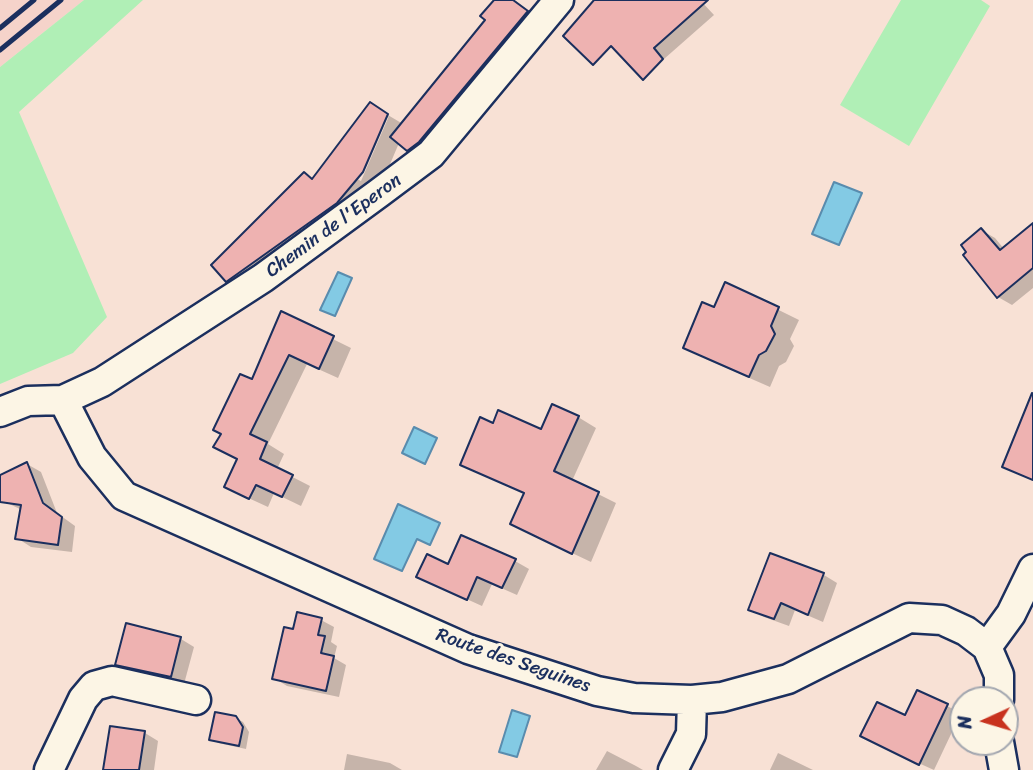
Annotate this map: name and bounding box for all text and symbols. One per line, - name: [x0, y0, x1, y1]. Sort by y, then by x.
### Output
- street label: Chemin de l'Eperon: [262, 169, 406, 283]
- street label: Route des Seguines: [433, 624, 593, 698]
- north arrow: [949, 686, 1019, 756]
- text: N: [948, 715, 981, 730]

